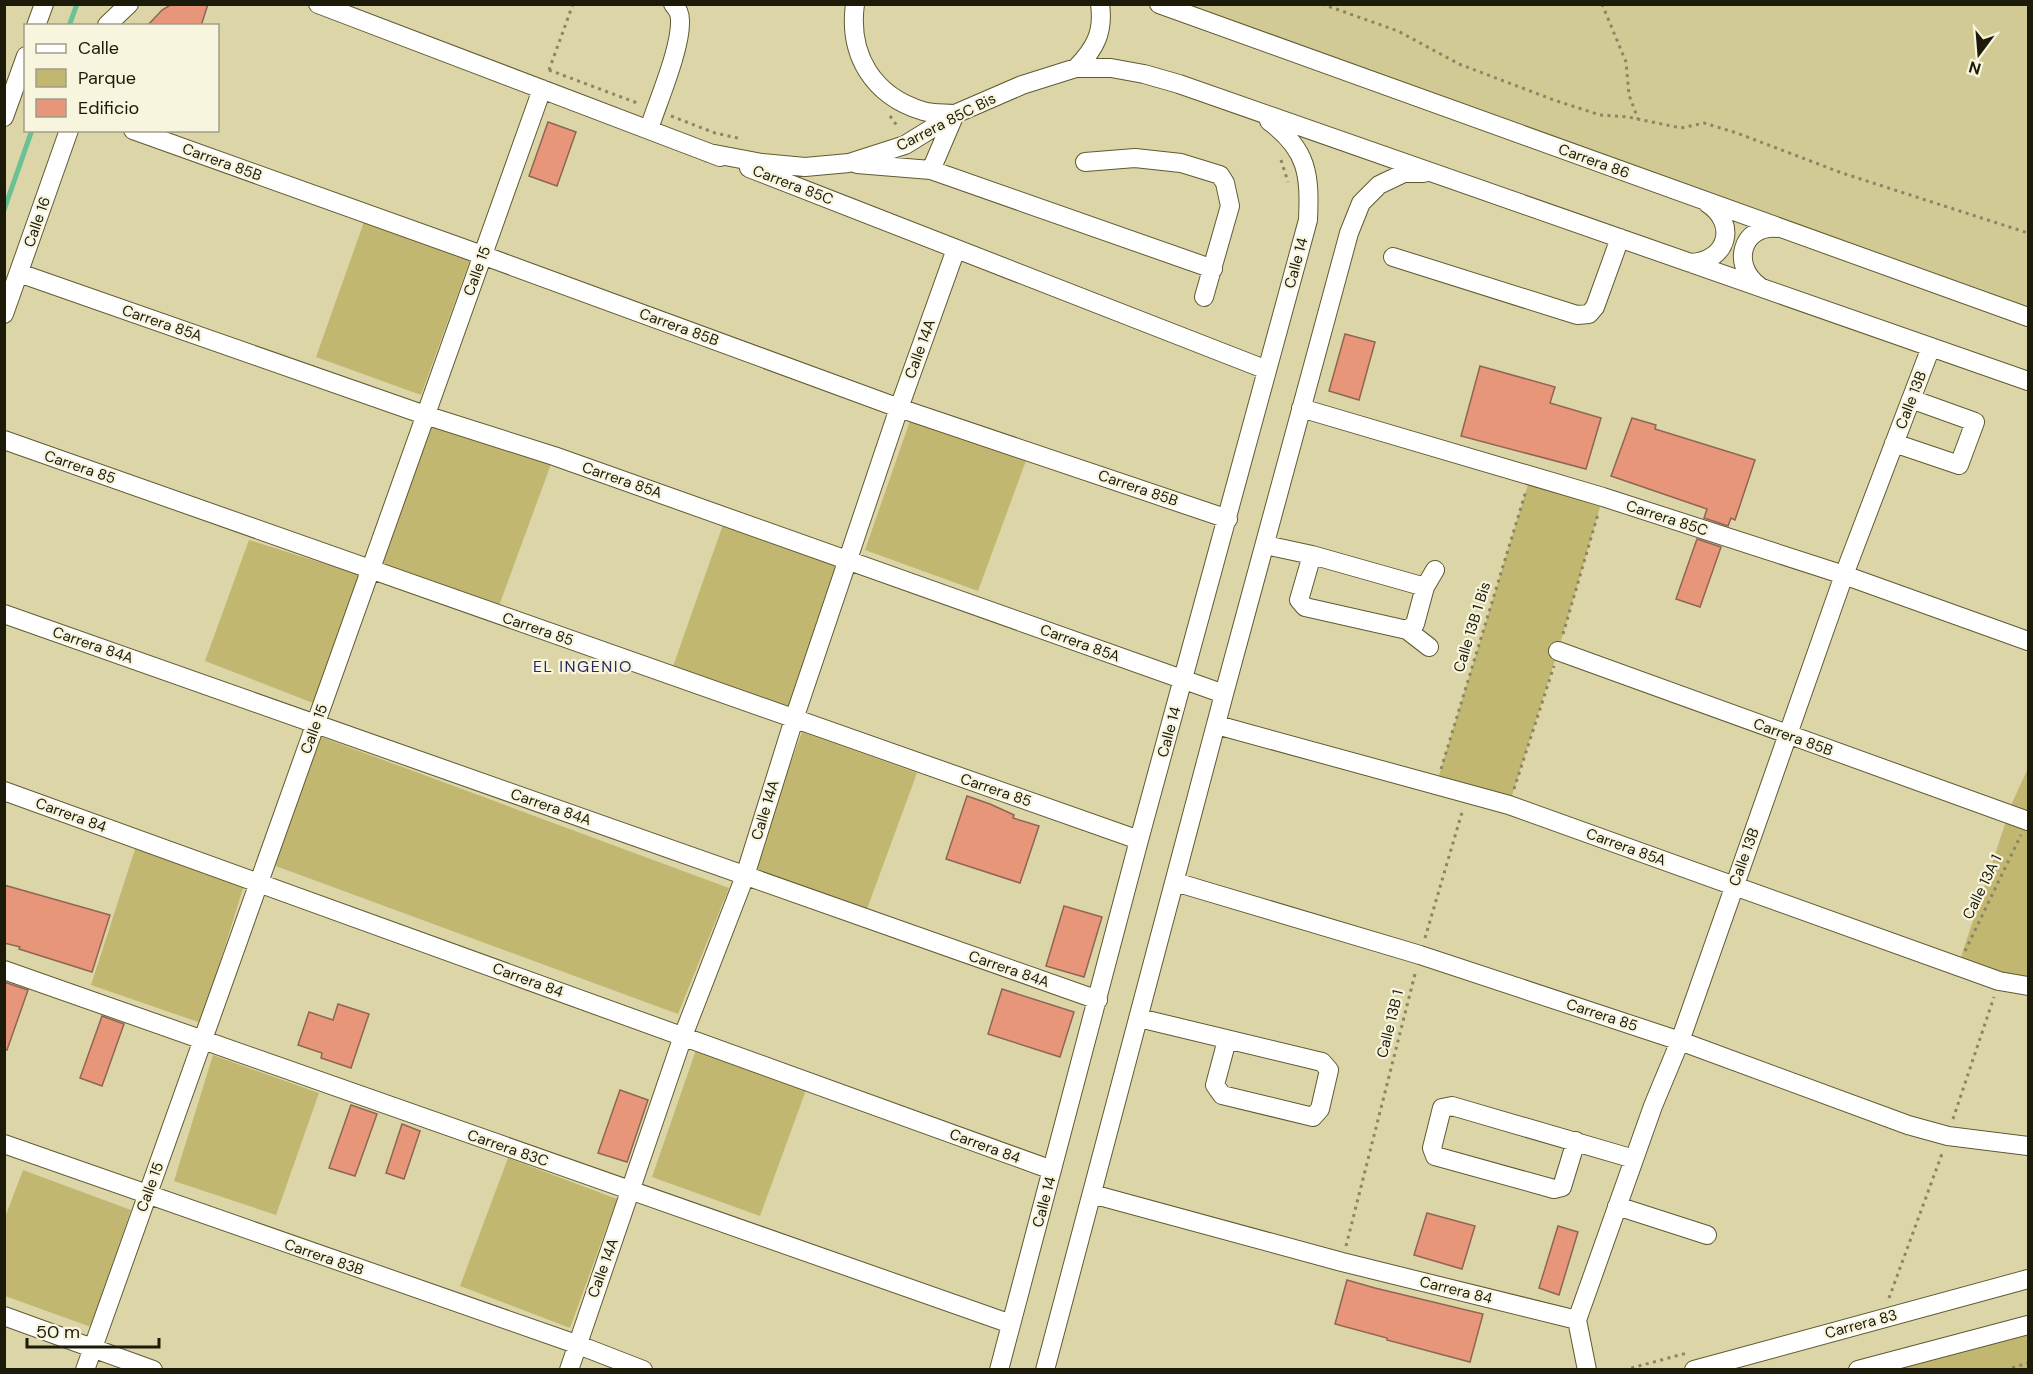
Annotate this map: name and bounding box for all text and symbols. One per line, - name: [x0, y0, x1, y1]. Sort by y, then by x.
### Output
- legend: [24, 24, 219, 132]
- north arrow: [1949, 24, 2009, 84]
- text: Calle: [78, 36, 119, 60]
- text: N: [1966, 56, 1984, 80]
- text: Parque: [78, 66, 136, 90]
- street label: Carrera 85C Bis: [893, 88, 999, 156]
- text: Edificio: [78, 96, 139, 120]
- street label: Carrera 85B: [179, 138, 265, 186]
- street label: Carrera 86: [1556, 139, 1632, 183]
- street label: Carrera 85C: [750, 160, 836, 210]
- street label: Calle 16: [19, 194, 55, 250]
- street label: Calle 14: [1280, 235, 1312, 291]
- street label: Calle 15: [459, 243, 495, 299]
- street label: Carrera 85A: [119, 300, 205, 346]
- street label: Carrera 85B: [636, 303, 722, 351]
- street label: Calle 14A: [900, 316, 940, 381]
- street label: Calle 13B: [1891, 368, 1931, 432]
- street label: Carrera 85: [42, 445, 118, 489]
- street label: Carrera 85A: [579, 457, 665, 503]
- street label: Carrera 85B: [1095, 465, 1181, 511]
- street label: Carrera 85C: [1623, 495, 1711, 541]
- street label: Calle 13B 1 Bis: [1449, 579, 1495, 675]
- street label: Carrera 85: [500, 607, 576, 651]
- street label: Carrera 85A: [1037, 619, 1123, 667]
- street label: Carrera 84A: [50, 622, 136, 668]
- district label: EL INGENIO: [533, 656, 633, 677]
- street label: Calle 15: [296, 701, 332, 757]
- street label: Calle 14: [1153, 704, 1185, 760]
- street label: Carrera 85B: [1750, 713, 1836, 761]
- street label: Carrera 85: [958, 768, 1034, 812]
- street label: Calle 14A: [746, 777, 784, 843]
- street label: Carrera 84A: [508, 784, 594, 830]
- street label: Carrera 84: [33, 793, 109, 837]
- street label: Carrera 85A: [1583, 823, 1669, 871]
- street label: Calle 13B: [1724, 825, 1764, 889]
- street label: Calle 13A 1: [1958, 851, 2006, 923]
- street label: Carrera 84A: [966, 946, 1052, 992]
- street label: Carrera 84: [490, 958, 566, 1002]
- street label: Calle 13B 1: [1372, 988, 1408, 1060]
- street label: Carrera 85: [1564, 994, 1640, 1036]
- street label: Carrera 84: [947, 1124, 1023, 1168]
- street label: Carrera 83C: [465, 1125, 552, 1171]
- street label: Calle 15: [132, 1159, 168, 1215]
- street label: Calle 14: [1028, 1174, 1060, 1230]
- street label: Carrera 83B: [282, 1234, 366, 1280]
- street label: Calle 14A: [583, 1235, 623, 1300]
- street label: Carrera 84: [1418, 1271, 1494, 1309]
- street label: Carrera 83: [1823, 1305, 1899, 1343]
- scale bar: [27, 1311, 159, 1349]
- text: 50 m: [36, 1320, 80, 1344]

